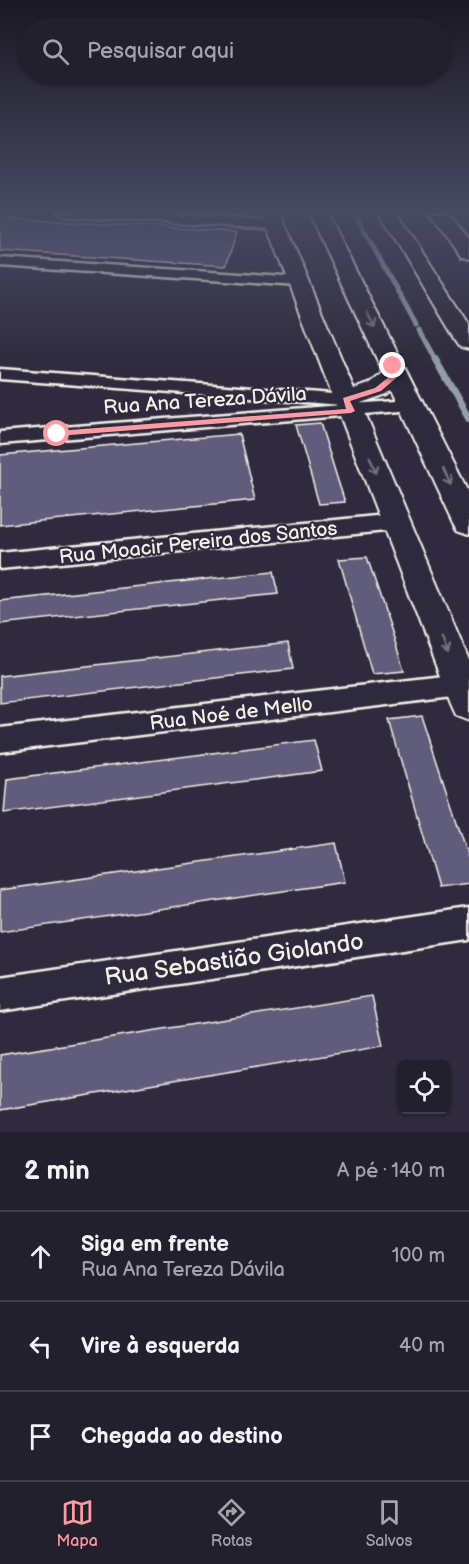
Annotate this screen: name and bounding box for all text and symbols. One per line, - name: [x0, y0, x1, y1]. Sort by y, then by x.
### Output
- search box: [18, 18, 451, 84]
- icon: search: [39, 35, 72, 68]
- text: Pesquisar aqui: [87, 38, 234, 65]
- one-way arrow: [366, 311, 377, 329]
- route end: [379, 352, 405, 378]
- street label: Rua Ana Tereza Dávila: [103, 382, 308, 420]
- route start: [43, 420, 69, 446]
- one-way arrow: [368, 456, 379, 474]
- one-way arrow: [441, 467, 453, 485]
- street label: Rua Moacir Pereira dos Santos: [58, 516, 339, 570]
- one-way arrow: [441, 636, 452, 655]
- street label: Rua Noé de Mello: [148, 692, 314, 736]
- street label: Rua Sebastião Giolando: [103, 927, 366, 992]
- map controls: [397, 1060, 451, 1114]
- button: locate: [397, 1060, 451, 1114]
- text: 2 min: [24, 1156, 90, 1187]
- text: A pé · 140 m: [337, 1159, 445, 1183]
- text: Siga em frente: [81, 1231, 229, 1258]
- icon: ahead: [24, 1240, 57, 1273]
- text: 100 m: [392, 1244, 445, 1268]
- text: Rua Ana Tereza Dávila: [81, 1258, 285, 1282]
- icon: left: [24, 1330, 57, 1363]
- text: Vire à esquerda: [81, 1333, 240, 1360]
- text: 40 m: [399, 1334, 445, 1358]
- icon: arrive: [24, 1420, 57, 1453]
- text: Chegada ao destino: [81, 1423, 283, 1450]
- tab: Mapa: [57, 1496, 98, 1551]
- tab: Rotas: [211, 1496, 253, 1551]
- tab: Salvos: [366, 1496, 412, 1551]

